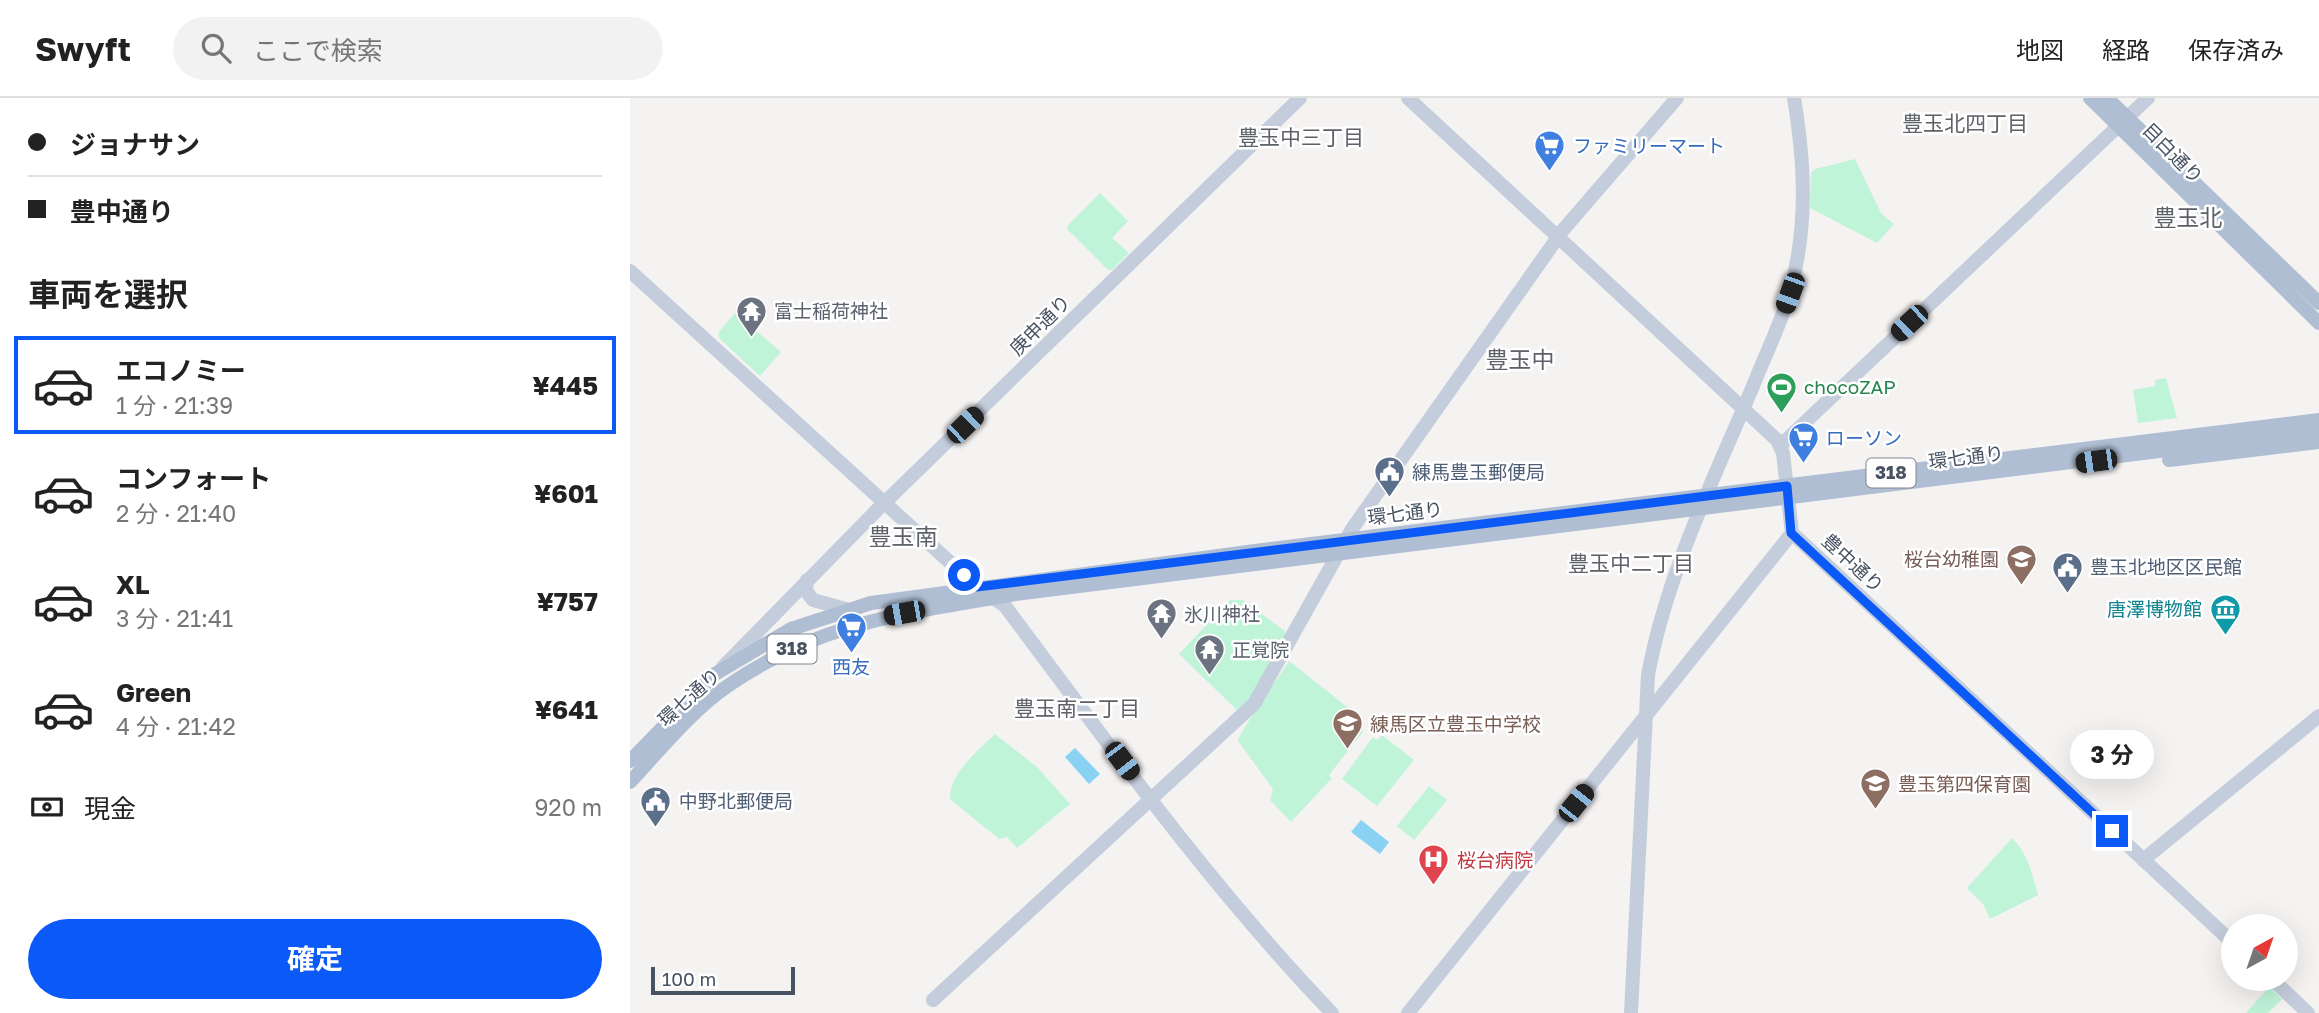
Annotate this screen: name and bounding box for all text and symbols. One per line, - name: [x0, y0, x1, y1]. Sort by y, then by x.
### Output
- search box: [173, 17, 663, 80]
- text: Swyft: [35, 29, 131, 68]
- icon: search: [197, 29, 235, 67]
- text: ここで検索: [253, 35, 383, 66]
- text: 地図: [2016, 35, 2064, 64]
- text: 経路: [2102, 35, 2150, 64]
- text: 保存済み: [2188, 35, 2284, 64]
- district label: 豊玉北四丁目: [1902, 110, 2028, 136]
- street label: 目白通り: [2138, 118, 2208, 188]
- district label: 豊玉中三丁目: [1238, 124, 1364, 150]
- text: ジョナサン: [70, 129, 200, 160]
- supermarket icon: ファミリーマート: [1533, 129, 1567, 173]
- place label: ファミリーマート: [1573, 134, 1725, 157]
- text: 豊中通り: [70, 196, 174, 227]
- district label: 豊玉北: [2154, 203, 2223, 231]
- car: [1773, 270, 1808, 316]
- text: 車両を選択: [28, 275, 188, 313]
- street label: 庚申通り: [1005, 290, 1075, 360]
- temple icon: 富士稲荷神社: [734, 294, 768, 338]
- place label: 富士稲荷神社: [774, 299, 888, 322]
- car: [1887, 301, 1932, 345]
- district label: 豊玉中: [1486, 345, 1555, 373]
- icon: car: [32, 354, 95, 417]
- text: エコノミー: [116, 355, 246, 386]
- text: ¥445: [532, 370, 598, 401]
- sports icon: chocoZAP: [1764, 370, 1798, 414]
- place label: chocoZAP: [1804, 375, 1896, 398]
- text: 1 分 · 21:39: [116, 391, 233, 419]
- car: [943, 403, 988, 447]
- supermarket icon: ローソン: [1786, 421, 1820, 465]
- place label: ローソン: [1826, 426, 1902, 449]
- street label: 環七通り: [1927, 440, 2005, 473]
- car: [2074, 448, 2119, 474]
- public building icon: 練馬豊玉郵便局: [1372, 455, 1406, 499]
- road number: 318: [1866, 458, 1916, 488]
- place label: 練馬豊玉郵便局: [1412, 460, 1545, 483]
- icon: car: [32, 462, 95, 525]
- text: コンフォート: [116, 463, 271, 494]
- text: ¥601: [534, 478, 598, 509]
- street label: 環七通り: [1366, 496, 1444, 529]
- text: 2 分 · 21:40: [116, 499, 236, 527]
- district label: 豊玉南: [869, 522, 938, 550]
- street label: 豊中通り: [1818, 528, 1889, 597]
- school or university icon: 桜台幼稚園: [2005, 542, 2039, 586]
- place label: 桜台幼稚園: [1904, 547, 1999, 570]
- district label: 豊玉中二丁目: [1568, 550, 1694, 576]
- public building icon: 豊玉北地区区民館: [2050, 550, 2084, 594]
- place label: 豊玉北地区区民館: [2090, 555, 2242, 578]
- route start: [948, 559, 980, 591]
- text: XL: [116, 569, 150, 600]
- icon: car: [32, 570, 95, 633]
- text: ¥757: [537, 586, 598, 617]
- museum icon: 唐澤博物館: [2208, 592, 2242, 636]
- temple icon: 氷川神社: [1144, 597, 1178, 641]
- place label: 唐澤博物館: [2107, 597, 2202, 620]
- car: [882, 599, 927, 627]
- place label: 氷川神社: [1184, 602, 1260, 625]
- text: 3 分 · 21:41: [116, 604, 233, 632]
- supermarket icon: 西友: [834, 611, 868, 655]
- temple icon: 正覚院: [1192, 633, 1226, 677]
- road number: 318: [768, 634, 816, 664]
- place label: 正覚院: [1232, 638, 1289, 661]
- place label: 西友: [832, 655, 870, 678]
- street label: 環七通り: [653, 663, 725, 731]
- text: Green: [116, 677, 191, 708]
- icon: car: [32, 678, 95, 741]
- text: ¥641: [535, 694, 598, 725]
- district label: 豊玉南二丁目: [1014, 695, 1140, 721]
- school or university icon: 練馬区立豊玉中学校: [1330, 707, 1364, 751]
- text: 4 分 · 21:42: [116, 712, 236, 740]
- place label: 練馬区立豊玉中学校: [1370, 712, 1541, 735]
- callout: 3 分: [2070, 730, 2154, 778]
- car: [1101, 738, 1144, 784]
- text: 3 分: [2091, 740, 2133, 768]
- school or university icon: 豊玉第四保育園: [1858, 767, 1892, 811]
- place label: 豊玉第四保育園: [1898, 772, 2031, 795]
- car: [1555, 780, 1598, 826]
- public building icon: 中野北郵便局: [639, 784, 673, 828]
- icon: cash: [28, 788, 66, 826]
- place label: 中野北郵便局: [679, 789, 793, 812]
- text: 現金: [84, 793, 136, 824]
- text: 920 m: [534, 793, 602, 821]
- route end: [2096, 815, 2128, 847]
- hospital icon: 桜台病院: [1417, 843, 1451, 887]
- place label: 桜台病院: [1457, 848, 1533, 871]
- north arrow: [2221, 914, 2298, 990]
- map controls: [2221, 914, 2298, 991]
- button: 確定: [28, 919, 602, 999]
- scale bar: [651, 964, 794, 996]
- text: 100 m: [662, 967, 716, 990]

